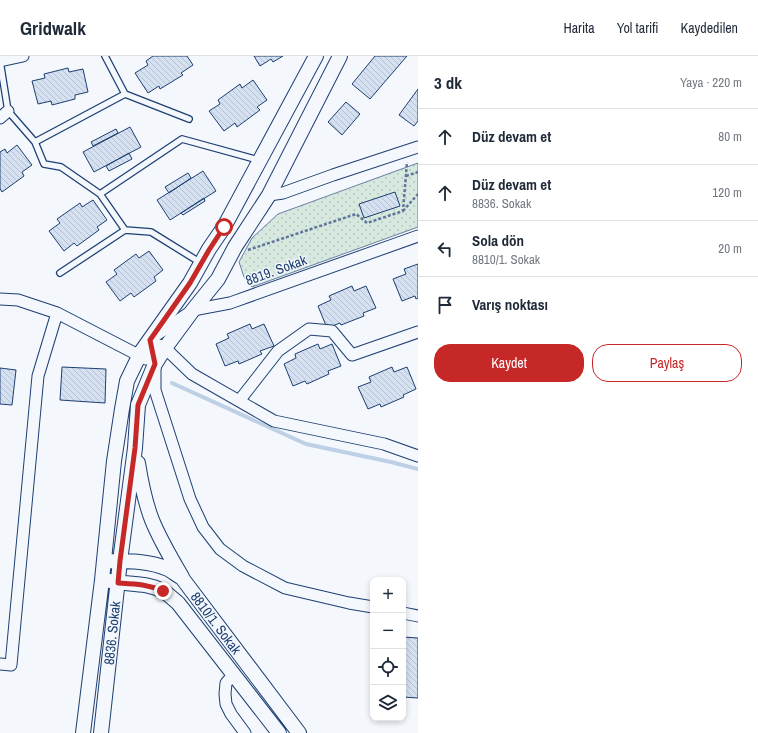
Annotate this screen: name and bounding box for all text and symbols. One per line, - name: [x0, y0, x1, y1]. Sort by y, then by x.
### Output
- text: Gridwalk: [20, 15, 86, 41]
- text: Harita: [563, 19, 595, 37]
- text: Yol tarifi: [617, 19, 659, 37]
- text: Kaydedilen: [681, 19, 738, 37]
- text: 3 dk: [434, 71, 462, 94]
- text: Yaya · 220 m: [680, 74, 742, 91]
- icon: ahead: [434, 126, 456, 148]
- text: Düz devam et: [472, 126, 551, 147]
- text: 80 m: [718, 128, 742, 145]
- text: Düz devam et: [472, 174, 551, 195]
- icon: ahead: [434, 182, 456, 204]
- text: 120 m: [712, 184, 742, 201]
- text: 8836. Sokak: [472, 195, 531, 212]
- route start: [215, 218, 233, 236]
- text: Sola dön: [472, 230, 524, 251]
- icon: left: [434, 238, 456, 260]
- text: 20 m: [718, 240, 742, 257]
- street label: 8819. Sokak: [243, 251, 309, 289]
- text: 8810/1. Sokak: [472, 251, 540, 268]
- icon: arrive: [434, 294, 456, 316]
- text: Varış noktası: [472, 294, 548, 315]
- button: Kaydet: [434, 344, 584, 382]
- button: Paylaş: [592, 344, 742, 382]
- map controls: [370, 577, 406, 721]
- button: +: [370, 577, 406, 613]
- route end: [154, 582, 172, 600]
- street label: 8810/1. Sokak: [187, 588, 245, 658]
- street label: 8836. Sokak: [100, 600, 124, 666]
- button: −: [370, 613, 406, 649]
- button: locate: [370, 649, 406, 685]
- button: layers: [370, 685, 406, 721]

